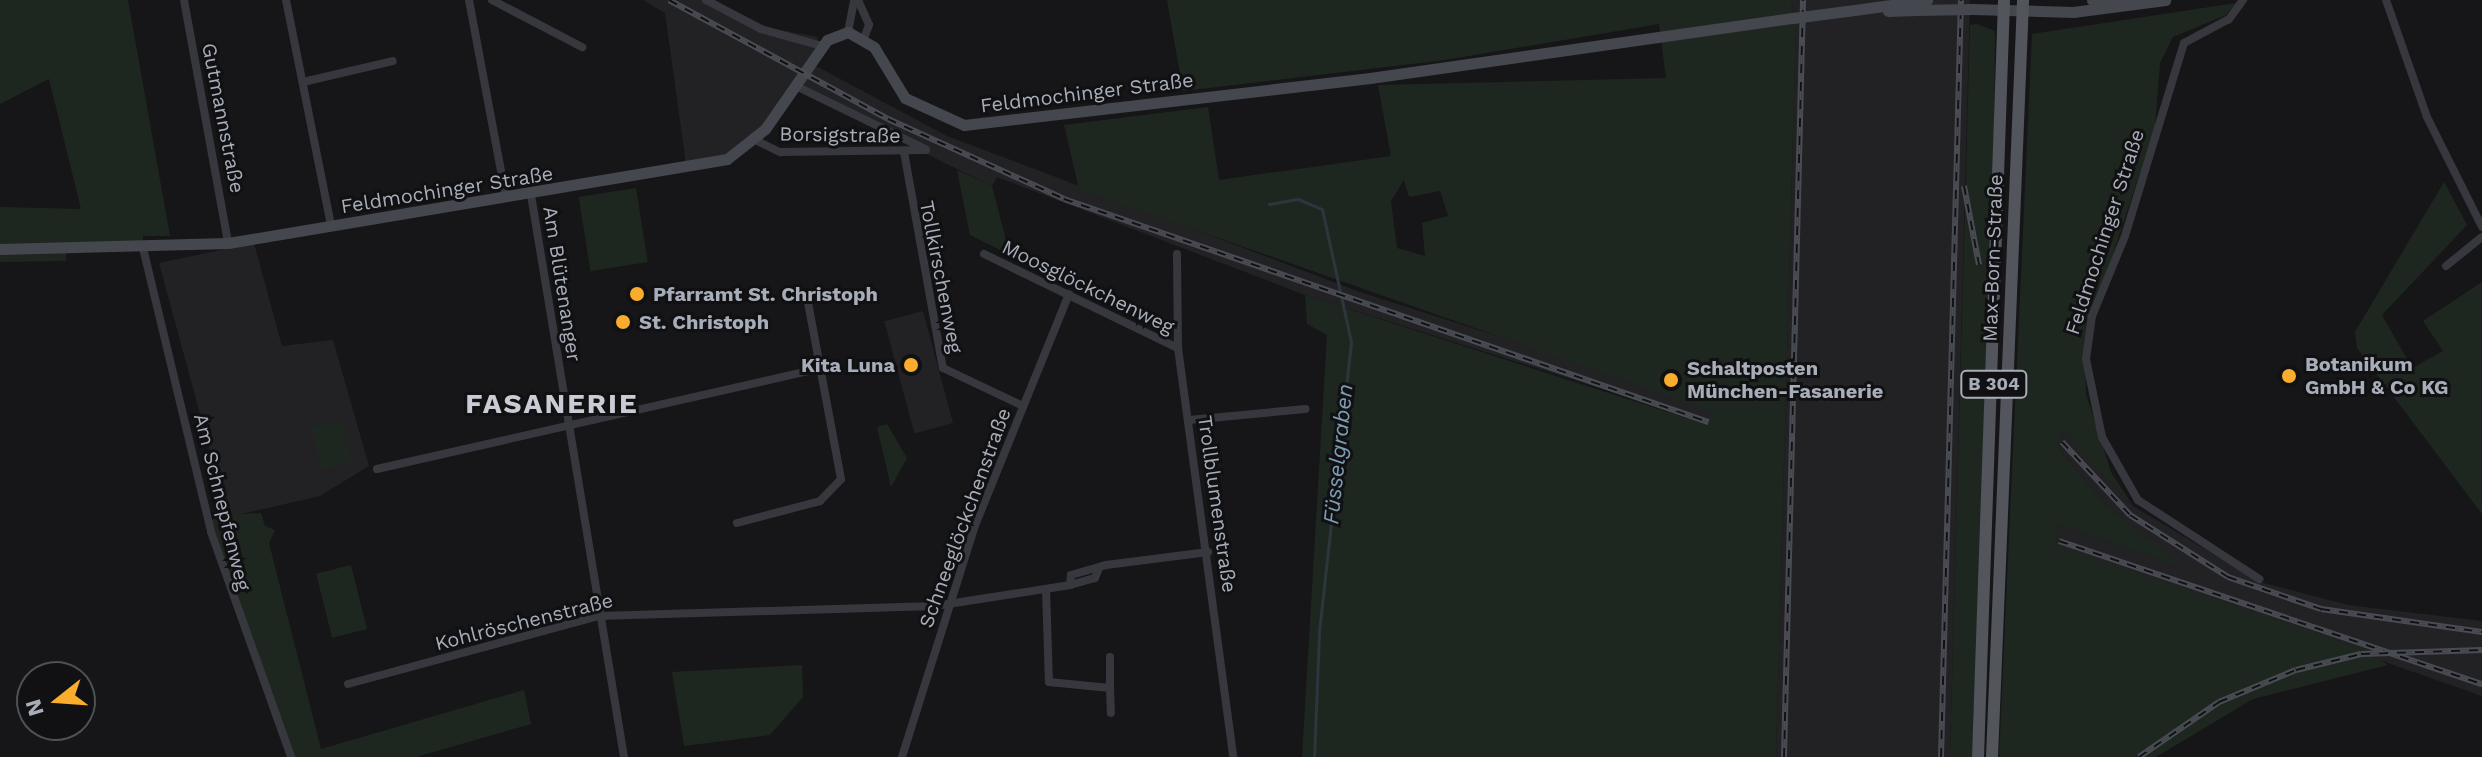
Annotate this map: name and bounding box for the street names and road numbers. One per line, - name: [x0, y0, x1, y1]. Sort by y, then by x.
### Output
- street label: Gutmannstraße: [197, 41, 249, 195]
- street label: Feldmochinger Straße: [979, 68, 1195, 118]
- street label: Borsigstraße: [779, 122, 901, 148]
- street label: Feldmochinger Straße: [2060, 126, 2150, 338]
- street label: Feldmochinger Straße: [339, 161, 555, 219]
- street label: Max-Born-Straße: [1978, 174, 2008, 342]
- street label: Tollkirschenweg: [914, 199, 968, 355]
- street label: Am Blütenanger: [538, 205, 586, 363]
- street label: Moosglöckchenweg: [998, 235, 1178, 339]
- road number: B 304: [1960, 370, 2028, 398]
- street label: Schneeglöckchenstraße: [914, 405, 1016, 631]
- street label: Am Schnepfenweg: [188, 411, 256, 593]
- street label: Trollblumenstraße: [1193, 414, 1241, 594]
- street label: Kohlröschenstraße: [432, 588, 616, 656]

